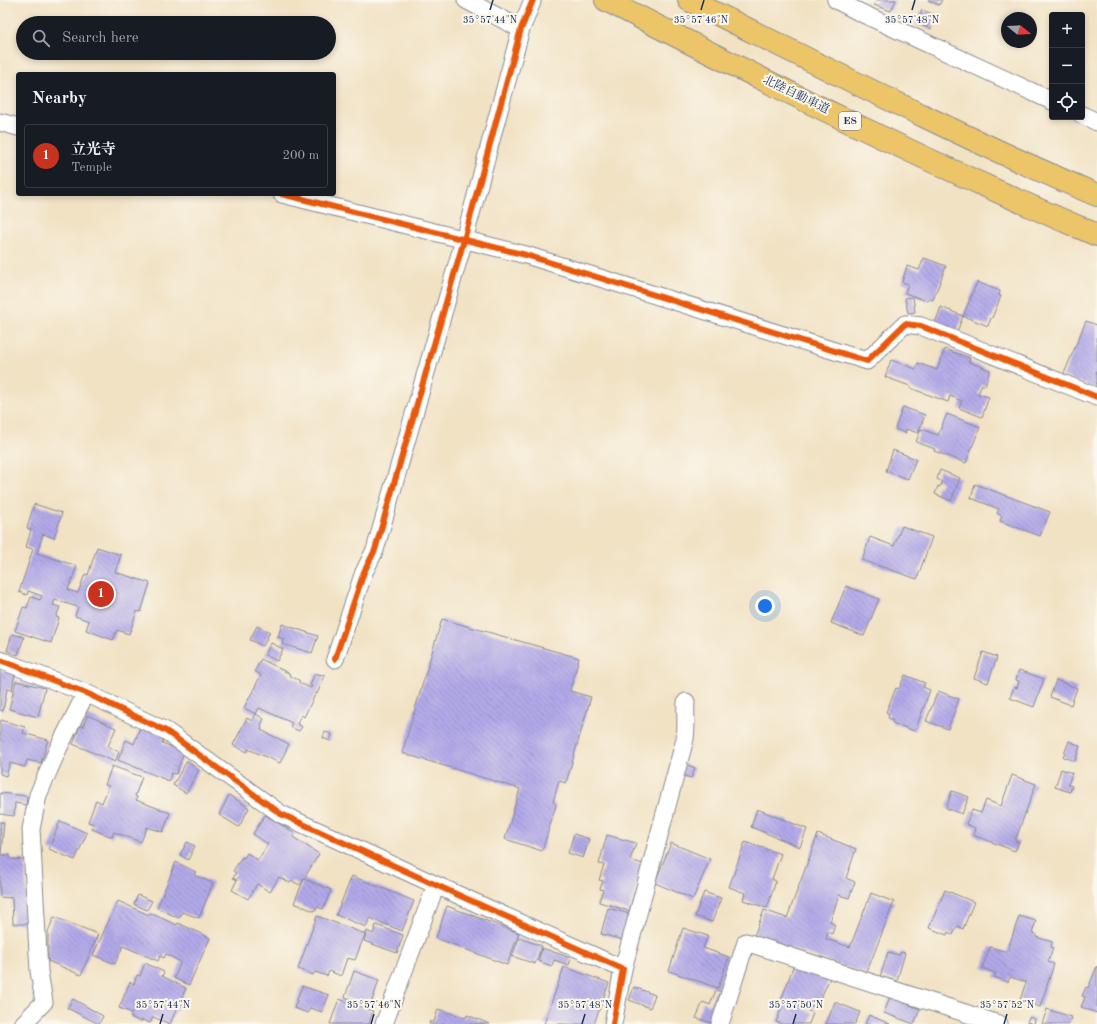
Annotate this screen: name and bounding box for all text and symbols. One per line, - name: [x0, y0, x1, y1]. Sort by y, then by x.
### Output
- north arrow: [1001, 12, 1037, 48]
- map controls: [1049, 12, 1085, 120]
- button: +: [1049, 12, 1085, 48]
- text: 35°57'44"N: [463, 15, 518, 25]
- text: 35°57'46"N: [674, 15, 729, 25]
- text: 35°57'48"N: [885, 15, 940, 25]
- search box: [16, 16, 336, 60]
- icon: search: [30, 27, 52, 49]
- text: Search here: [62, 31, 139, 46]
- button: −: [1049, 48, 1085, 84]
- street label: 北陸自動車道: [761, 72, 832, 116]
- button: locate: [1049, 84, 1085, 120]
- text: Nearby: [32, 90, 87, 107]
- road number: E8: [839, 112, 861, 130]
- text: 立光寺: [71, 143, 116, 158]
- text: 1: [42, 149, 50, 162]
- text: 200 m: [282, 149, 319, 162]
- text: Temple: [71, 161, 112, 174]
- pin: 1: [88, 579, 114, 609]
- your location: [755, 596, 775, 616]
- text: 35°57'44"N: [136, 1000, 191, 1010]
- text: 35°57'46"N: [347, 1000, 402, 1010]
- text: 35°57'48"N: [558, 1000, 613, 1010]
- text: 35°57'50"N: [769, 1000, 824, 1010]
- text: 35°57'52"N: [980, 1000, 1035, 1010]

